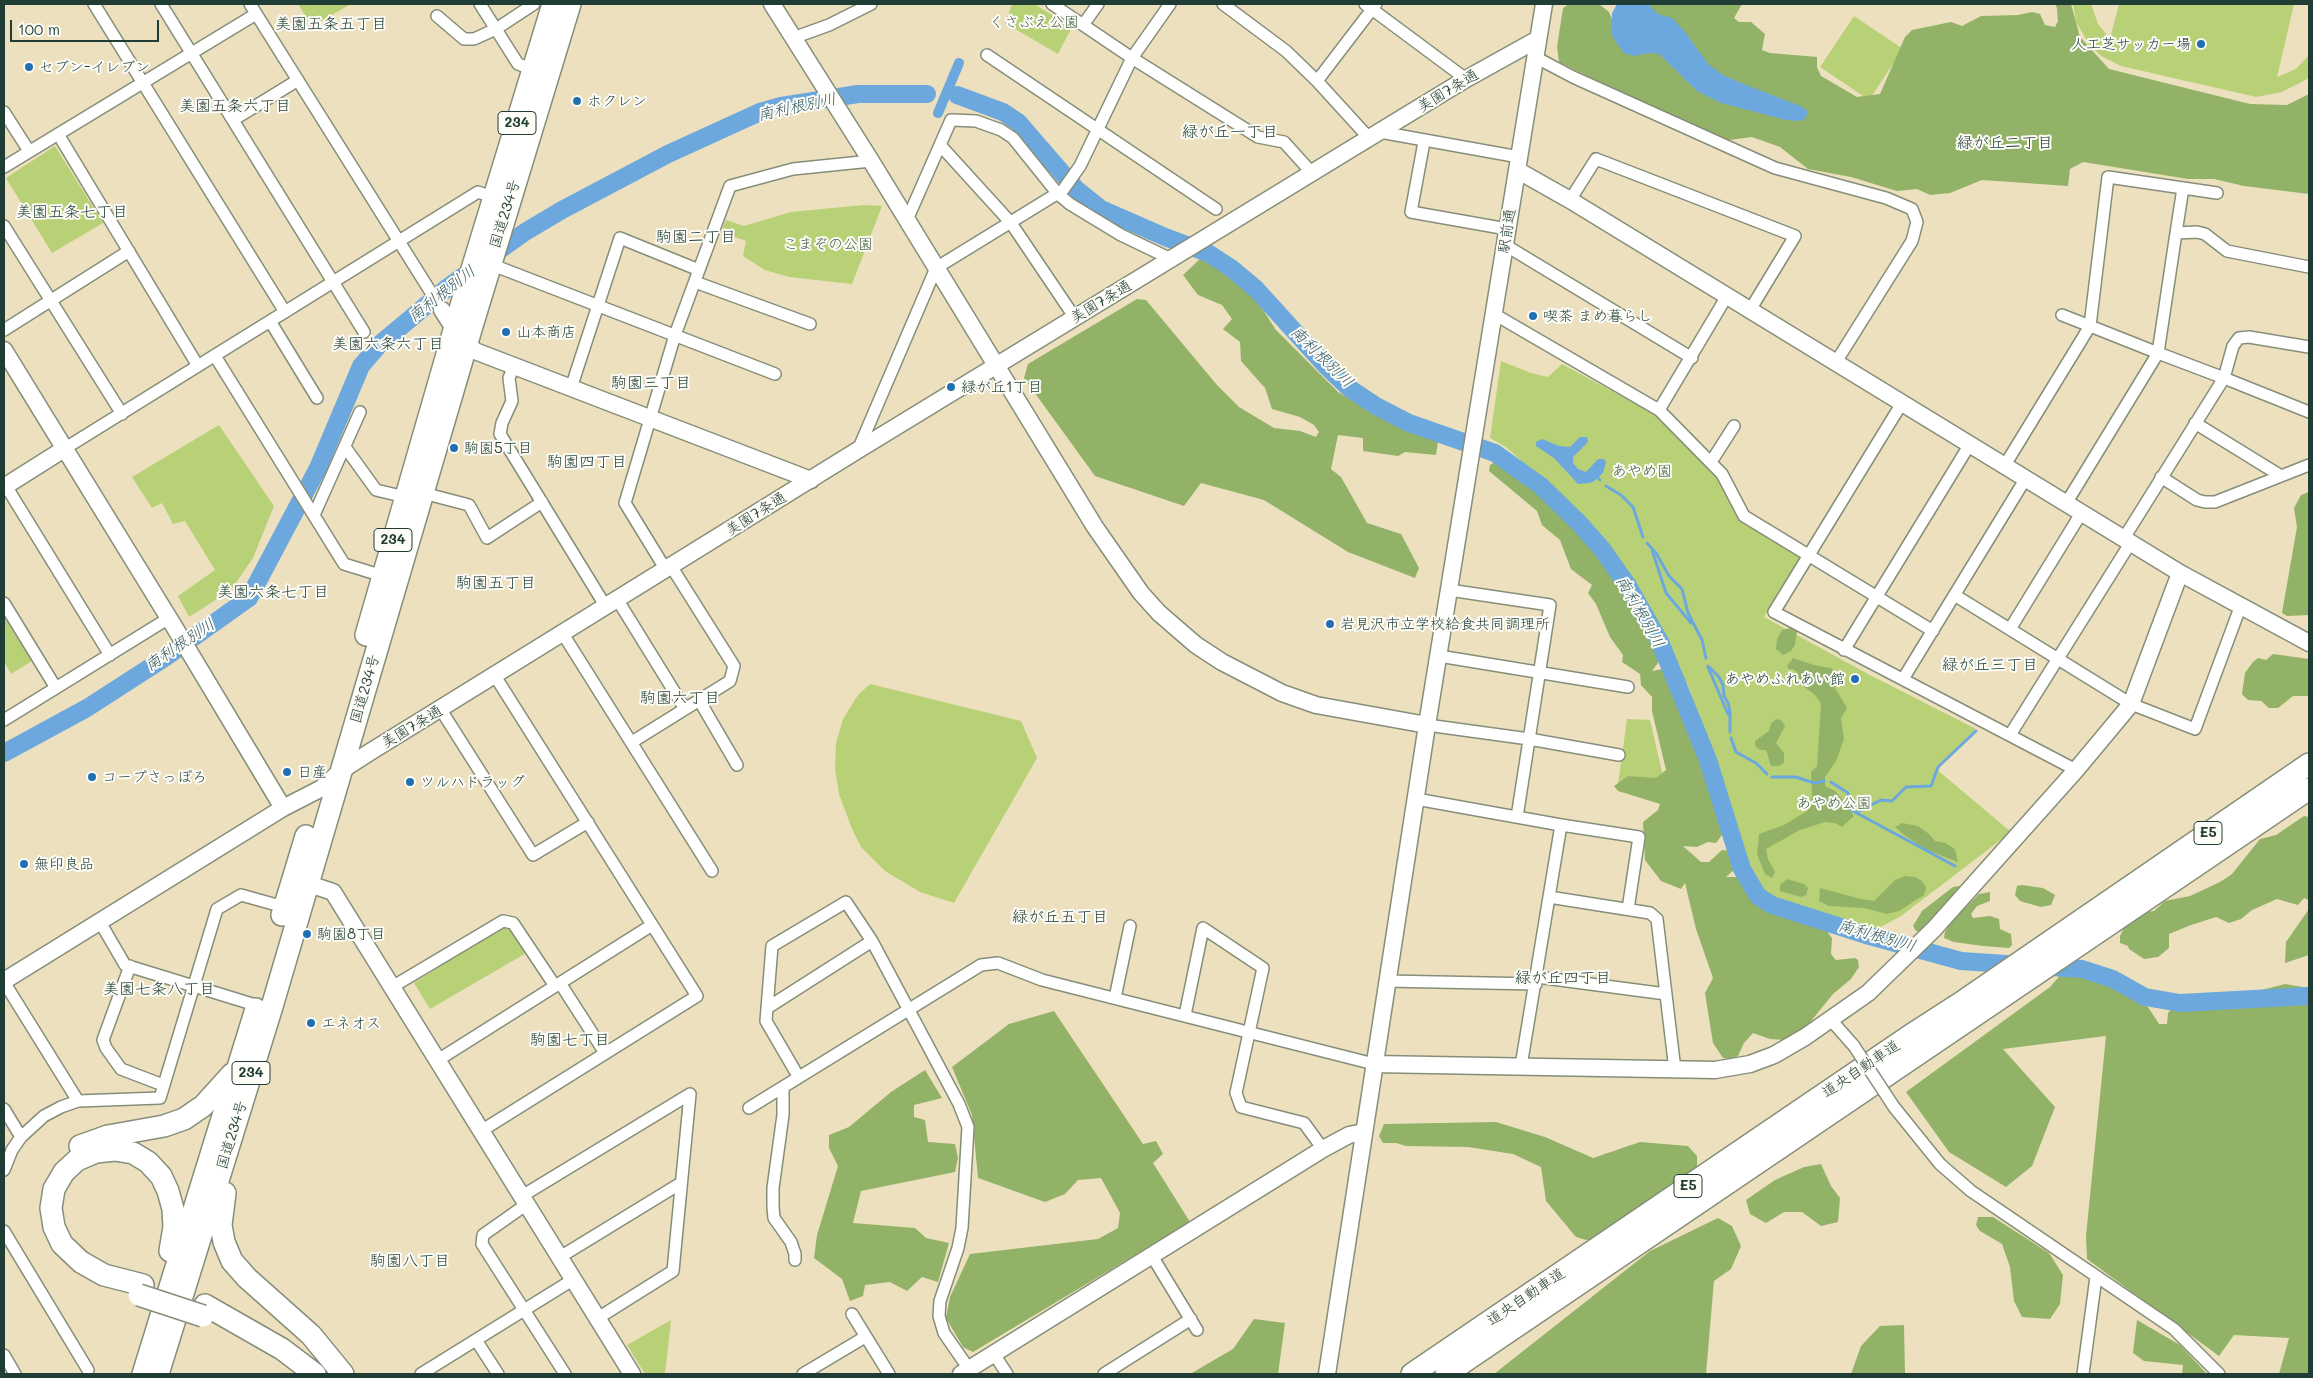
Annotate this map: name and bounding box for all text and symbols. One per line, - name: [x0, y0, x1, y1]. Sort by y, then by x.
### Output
- scale bar: [12, 10, 161, 42]
- park label: くさぶえ公園: [989, 13, 1079, 31]
- district label: 美園五条五丁目: [275, 14, 387, 34]
- text: 100 m: [18, 19, 60, 39]
- place label: 人工芝サッカー場: [2071, 35, 2191, 53]
- marker: 人工芝サッカー場: [2195, 38, 2207, 50]
- place label: セブン-イレブン: [39, 58, 150, 76]
- marker: セブン-イレブン: [23, 61, 35, 73]
- street label: 美園7条通: [1414, 66, 1482, 116]
- water label: 南利根別川: [756, 89, 838, 125]
- place label: ホクレン: [587, 92, 647, 110]
- marker: ホクレン: [571, 95, 583, 107]
- district label: 美園五条六丁目: [179, 96, 291, 116]
- road number: 234: [498, 112, 536, 134]
- district label: 緑が丘一丁目: [1182, 122, 1278, 142]
- district label: 緑が丘二丁目: [1957, 133, 2053, 153]
- street label: 国道234号: [486, 177, 524, 251]
- district label: 美園五条七丁目: [16, 202, 128, 222]
- street label: 駅前通: [1495, 207, 1519, 255]
- district label: 駒園二丁目: [656, 227, 736, 247]
- park label: こまぞの公園: [783, 235, 873, 253]
- water label: 南利根別川: [405, 262, 479, 326]
- street label: 美園7条通: [1067, 277, 1135, 327]
- place label: 喫茶 まめ暮らし: [1543, 307, 1653, 325]
- marker: 喫茶 まめ暮らし: [1527, 310, 1539, 322]
- water label: 南利根別川: [1287, 322, 1357, 392]
- place label: 山本商店: [516, 323, 576, 341]
- marker: 山本商店: [500, 326, 512, 338]
- district label: 美園六条六丁目: [332, 334, 444, 354]
- district label: 駒園三丁目: [611, 373, 691, 393]
- place label: 緑が丘1丁目: [961, 378, 1043, 396]
- marker: 緑が丘1丁目: [945, 381, 957, 393]
- place label: 駒園5丁目: [464, 439, 533, 457]
- marker: 駒園5丁目: [448, 442, 460, 454]
- district label: 駒園四丁目: [547, 452, 627, 472]
- park label: あやめ園: [1612, 462, 1672, 480]
- street label: 美園7条通: [722, 488, 790, 540]
- road number: 234: [374, 528, 412, 552]
- district label: 駒園五丁目: [456, 573, 536, 593]
- water label: 南利根別川: [1612, 573, 1668, 651]
- district label: 美園六条七丁目: [217, 582, 329, 602]
- water label: 南利根別川: [141, 615, 219, 675]
- place label: 岩見沢市立学校給食共同調理所: [1340, 615, 1550, 633]
- marker: 岩見沢市立学校給食共同調理所: [1324, 618, 1336, 630]
- street label: 国道234号: [347, 652, 383, 726]
- district label: 緑が丘三丁目: [1942, 655, 2038, 675]
- place label: あやめふれあい館: [1725, 670, 1845, 688]
- marker: あやめふれあい館: [1849, 673, 1861, 685]
- district label: 駒園六丁目: [640, 688, 720, 708]
- street label: 美園7条通: [378, 702, 446, 752]
- place label: 日産: [297, 763, 327, 781]
- marker: 日産: [281, 766, 293, 778]
- place label: コープさっぽろ: [102, 768, 207, 786]
- marker: コープさっぽろ: [86, 771, 98, 783]
- place label: ツルハドラッグ: [420, 773, 525, 791]
- marker: ツルハドラッグ: [404, 776, 416, 788]
- park label: あやめ公園: [1797, 794, 1871, 812]
- road number: E5: [2194, 821, 2222, 844]
- place label: 無印良品: [34, 855, 94, 873]
- marker: 無印良品: [18, 858, 30, 870]
- district label: 緑が丘五丁目: [1012, 907, 1108, 927]
- water label: 南利根別川: [1836, 916, 1918, 956]
- place label: 駒園8丁目: [317, 925, 386, 943]
- marker: 駒園8丁目: [301, 928, 313, 940]
- district label: 緑が丘四丁目: [1515, 968, 1611, 988]
- district label: 美園七条八丁目: [103, 979, 215, 999]
- place label: エネオス: [321, 1014, 381, 1032]
- marker: エネオス: [305, 1017, 317, 1029]
- district label: 駒園七丁目: [530, 1030, 610, 1050]
- street label: 道央自動車道: [1819, 1036, 1903, 1102]
- road number: 234: [232, 1062, 270, 1084]
- street label: 国道234号: [213, 1098, 251, 1172]
- road number: E5: [1674, 1174, 1702, 1198]
- district label: 駒園八丁目: [370, 1251, 450, 1271]
- street label: 道央自動車道: [1484, 1264, 1568, 1330]

